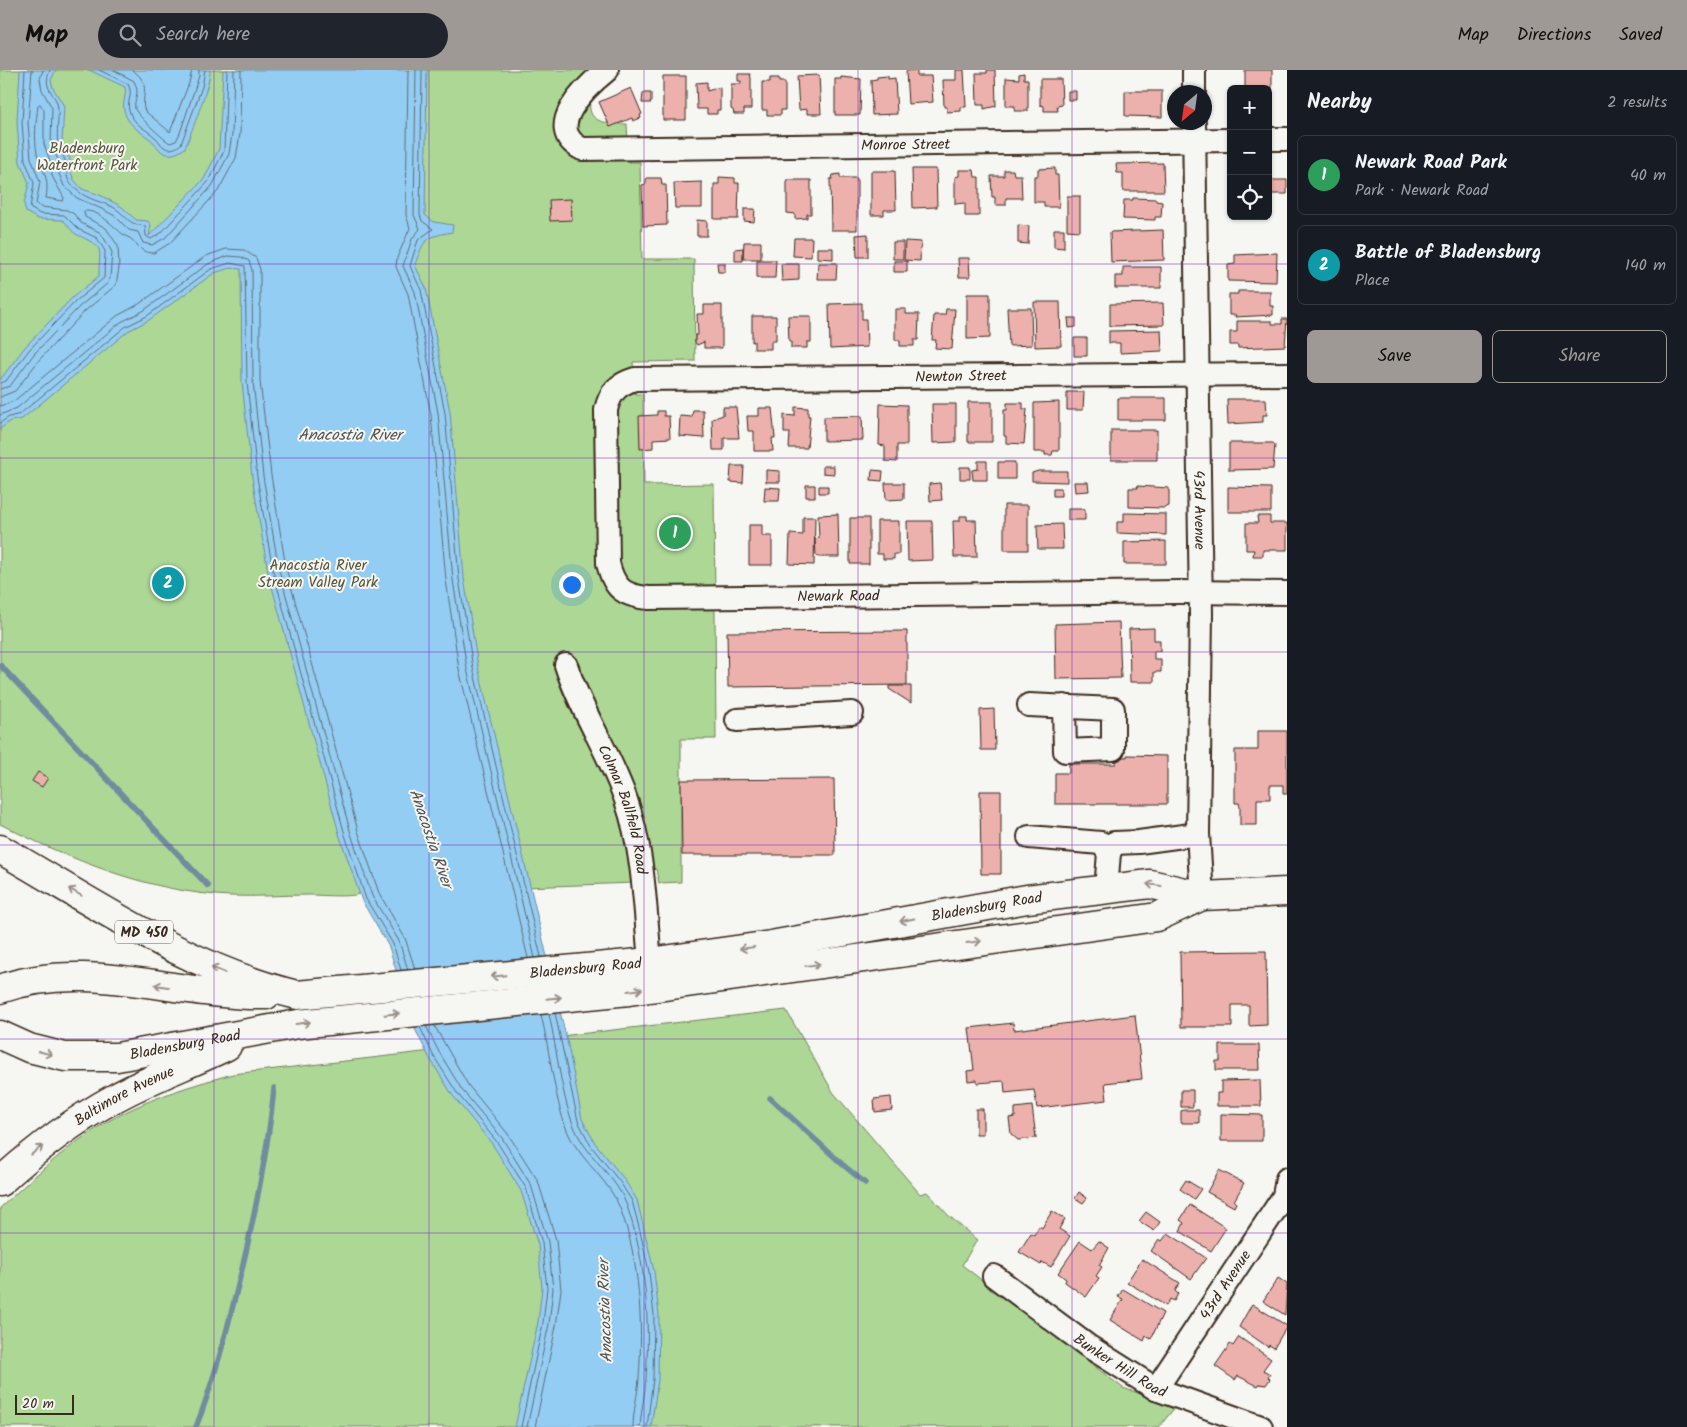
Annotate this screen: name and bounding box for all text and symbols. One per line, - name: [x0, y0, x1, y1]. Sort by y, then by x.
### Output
- search box: [98, 13, 448, 58]
- text: Map: [25, 16, 68, 55]
- text: Search here: [156, 20, 250, 50]
- icon: search: [116, 21, 144, 49]
- text: Map: [1457, 21, 1489, 50]
- text: Directions: [1517, 21, 1591, 50]
- text: Saved: [1619, 21, 1662, 50]
- north arrow: [1167, 85, 1212, 130]
- map controls: [1227, 85, 1272, 220]
- button: +: [1227, 85, 1272, 130]
- text: Nearby: [1307, 86, 1372, 119]
- text: 2 results: [1607, 90, 1667, 115]
- button: −: [1227, 130, 1272, 175]
- street label: Monroe Street: [861, 133, 951, 158]
- park label: Bladensburg Waterfront Park: [37, 137, 138, 178]
- text: Newark Road Park: [1355, 148, 1507, 178]
- text: 1: [1322, 163, 1326, 188]
- text: 40 m: [1630, 163, 1666, 188]
- button: locate: [1227, 175, 1272, 220]
- text: Park · Newark Road: [1355, 178, 1488, 203]
- text: Battle of Bladensburg: [1355, 238, 1541, 268]
- text: 2: [1319, 253, 1329, 278]
- text: 140 m: [1625, 253, 1666, 278]
- text: Place: [1355, 268, 1389, 293]
- button: Save: [1307, 330, 1482, 383]
- button: Share: [1492, 330, 1667, 383]
- street label: Newton Street: [915, 364, 1007, 390]
- water label: Anacostia River: [298, 423, 405, 448]
- street label: 43rd Avenue: [1186, 470, 1211, 550]
- pin: 1: [659, 514, 691, 552]
- park label: Anacostia River Stream Valley Park: [258, 554, 379, 595]
- pin: 2: [152, 564, 184, 602]
- your location: [559, 572, 585, 598]
- street label: Newark Road: [797, 584, 880, 609]
- street label: Colmar Ballfield Road: [591, 741, 653, 876]
- water label: Anacostia River: [402, 786, 460, 895]
- one-way arrow: [1147, 880, 1163, 890]
- street label: Bladensburg Road: [929, 886, 1044, 929]
- one-way arrow: [68, 887, 83, 897]
- one-way arrow: [900, 915, 916, 925]
- road number: MD 450: [115, 920, 173, 944]
- one-way arrow: [966, 937, 982, 947]
- one-way arrow: [740, 944, 756, 954]
- street label: Bladensburg Road: [529, 952, 643, 986]
- one-way arrow: [805, 960, 821, 970]
- one-way arrow: [211, 965, 226, 974]
- one-way arrow: [490, 971, 506, 981]
- one-way arrow: [154, 980, 170, 990]
- one-way arrow: [627, 985, 643, 995]
- one-way arrow: [545, 993, 561, 1003]
- one-way arrow: [384, 1009, 400, 1019]
- one-way arrow: [294, 1018, 310, 1028]
- street label: Bladensburg Road: [128, 1024, 243, 1067]
- one-way arrow: [37, 1049, 53, 1058]
- street label: Baltimore Avenue: [70, 1060, 179, 1133]
- one-way arrow: [30, 1145, 43, 1156]
- street label: 43rd Avenue: [1194, 1245, 1258, 1325]
- water label: Anacostia River: [591, 1255, 620, 1363]
- street label: Bunker Hill Road: [1068, 1328, 1170, 1405]
- scale bar: [15, 1392, 74, 1415]
- text: 20 m: [22, 1393, 54, 1415]

